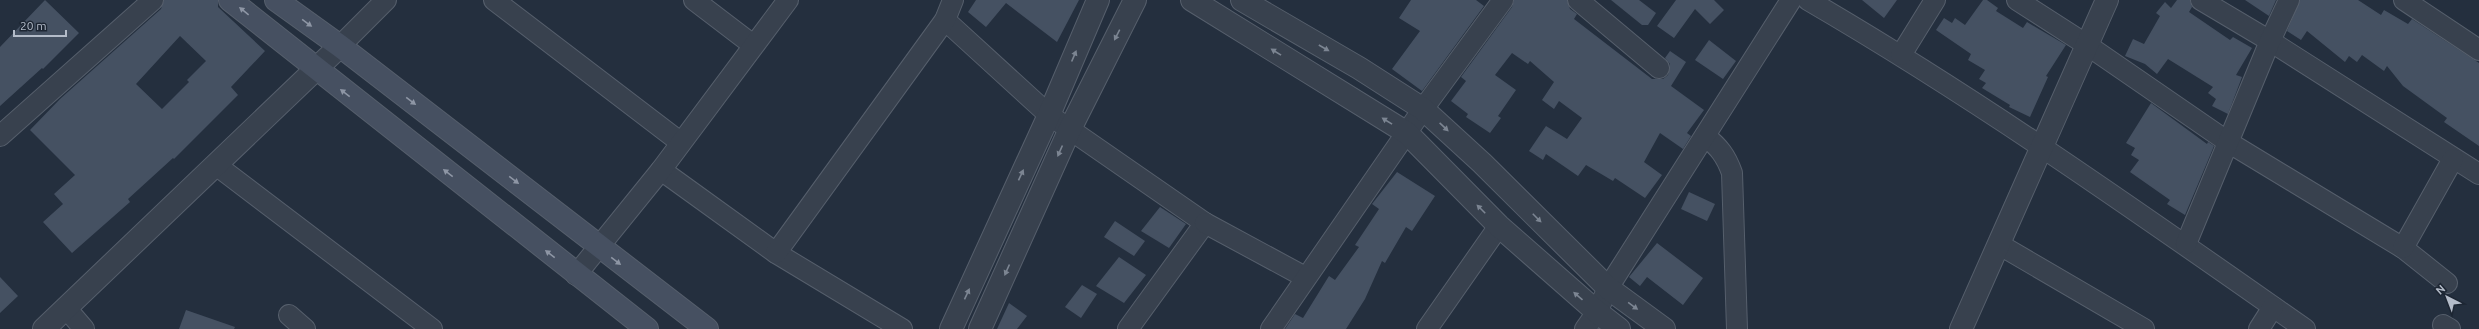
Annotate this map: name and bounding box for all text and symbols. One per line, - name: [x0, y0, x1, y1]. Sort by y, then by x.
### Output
- one-way arrow: [239, 7, 250, 16]
- scale bar: [14, 12, 66, 38]
- text: 20 m: [20, 19, 47, 32]
- one-way arrow: [302, 19, 313, 27]
- one-way arrow: [1114, 29, 1120, 41]
- one-way arrow: [1319, 44, 1329, 52]
- one-way arrow: [1271, 48, 1281, 56]
- one-way arrow: [1071, 51, 1077, 62]
- one-way arrow: [340, 89, 351, 97]
- one-way arrow: [406, 97, 416, 105]
- one-way arrow: [1381, 117, 1393, 124]
- one-way arrow: [1439, 123, 1449, 132]
- one-way arrow: [1056, 146, 1062, 158]
- one-way arrow: [442, 169, 453, 178]
- one-way arrow: [1019, 169, 1025, 181]
- one-way arrow: [509, 176, 520, 184]
- one-way arrow: [1477, 204, 1486, 214]
- one-way arrow: [1532, 213, 1542, 223]
- one-way arrow: [544, 249, 555, 258]
- one-way arrow: [611, 257, 621, 265]
- one-way arrow: [1003, 264, 1010, 276]
- north arrow: [2427, 277, 2467, 317]
- text: N: [2433, 282, 2447, 297]
- one-way arrow: [964, 288, 970, 299]
- one-way arrow: [1573, 291, 1583, 300]
- one-way arrow: [1627, 302, 1638, 310]

